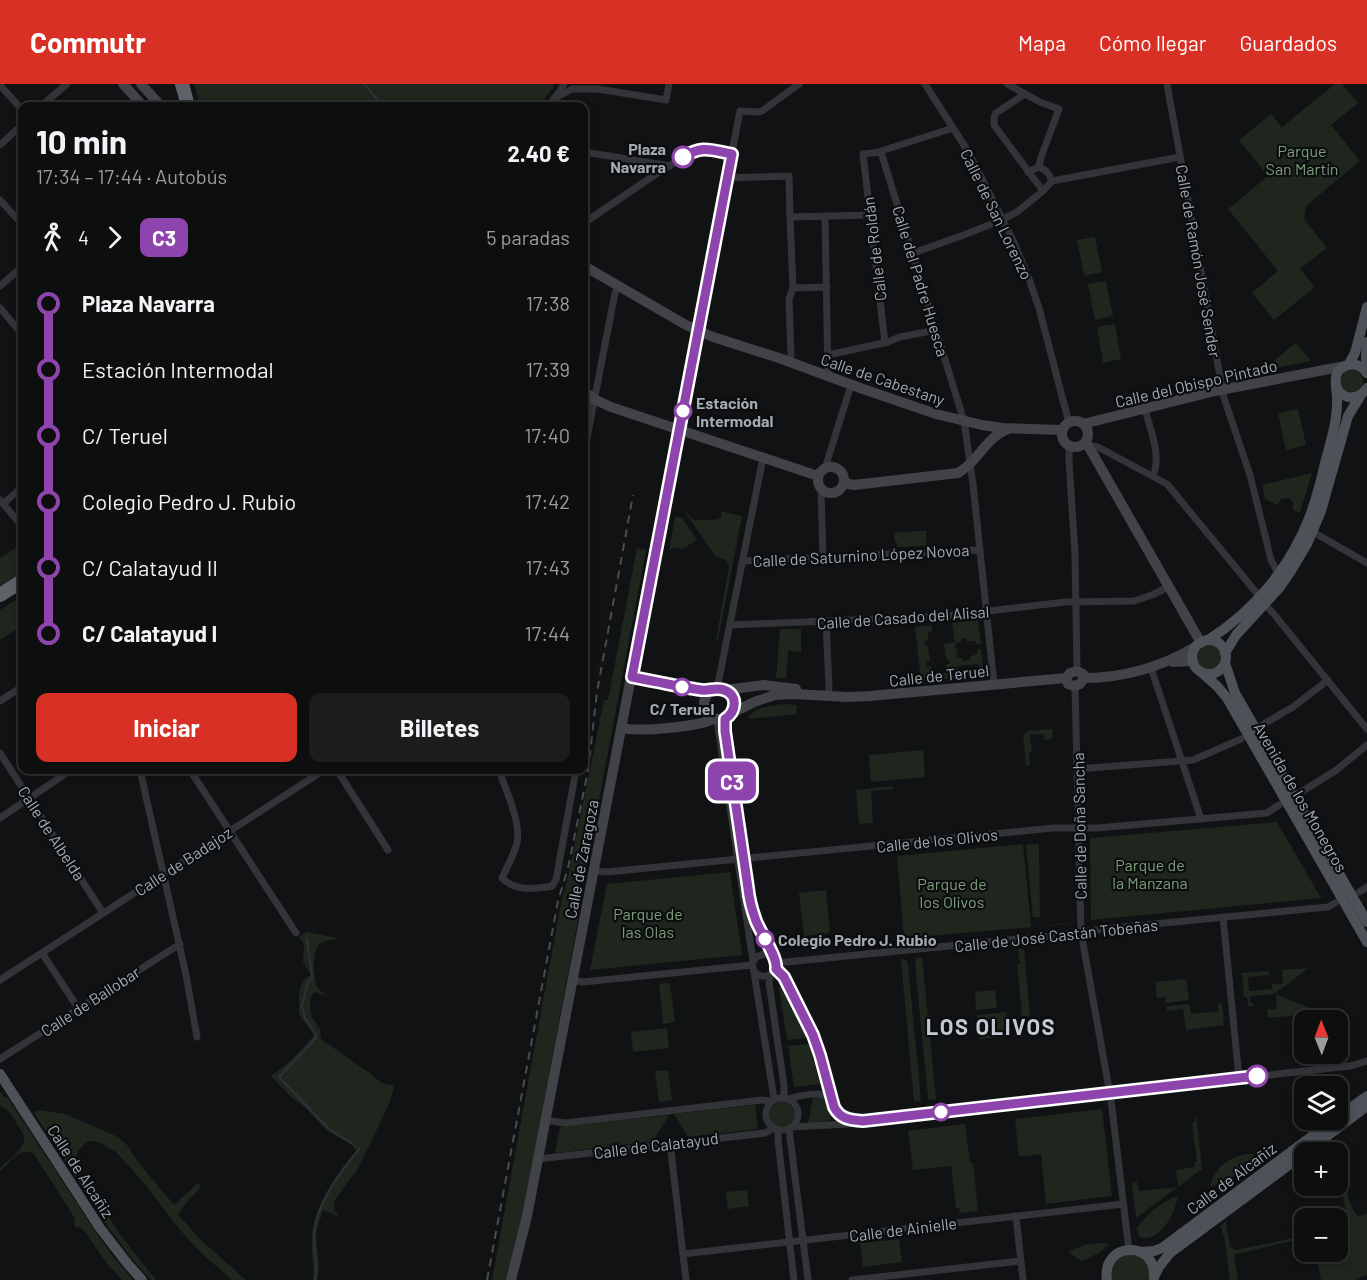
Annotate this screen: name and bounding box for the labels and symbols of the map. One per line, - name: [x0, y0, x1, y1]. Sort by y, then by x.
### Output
- place label: Plaza Navarra: [610, 139, 666, 176]
- park label: Parque San Martín: [1266, 141, 1338, 178]
- street label: Calle de San Lorenzo: [957, 145, 1037, 283]
- marker: Plaza Navarra: [672, 146, 694, 168]
- street label: Calle de Ramón José Sender: [1173, 163, 1225, 359]
- street label: Calle de Roldán: [858, 196, 890, 302]
- street label: Calle del Padre Huesca: [889, 203, 953, 359]
- street label: Calle de Cabestany: [819, 349, 948, 409]
- street label: Calle del Obispo Pintado: [1113, 355, 1279, 411]
- place label: Estación Intermodal: [696, 393, 774, 430]
- marker: Estación Intermodal: [674, 402, 692, 420]
- street label: Calle de Saturnino López Novoa: [752, 540, 970, 570]
- street label: Calle de Casado del Alisal: [816, 601, 990, 633]
- street label: Calle de Teruel: [888, 660, 990, 690]
- marker: C/ Teruel: [673, 678, 691, 696]
- place label: C/ Teruel: [650, 699, 714, 718]
- street label: Avenida de los Monegros: [1250, 719, 1352, 875]
- street label: Calle de Doña Sancha: [1068, 752, 1090, 900]
- line badge: C3: [705, 762, 759, 800]
- street label: Calle de Albelda: [14, 782, 90, 884]
- street label: Calle de Zaragoza: [560, 798, 602, 920]
- street label: Calle de Badajoz: [131, 822, 235, 900]
- street label: Calle de los Olivos: [875, 824, 999, 856]
- park label: Parque de la Manzana: [1112, 855, 1188, 892]
- park label: Parque de los Olivos: [917, 874, 987, 911]
- park label: Parque de las Olas: [613, 904, 683, 941]
- street label: Calle de José Castán Tobeñas: [953, 915, 1159, 955]
- marker: Colegio Pedro J. Rubio: [756, 930, 774, 948]
- place label: Colegio Pedro J. Rubio: [778, 930, 937, 949]
- street label: Calle de Ballobar: [37, 962, 143, 1040]
- north arrow: [1294, 1010, 1348, 1064]
- district label: LOS OLIVOS: [926, 1013, 1056, 1039]
- unlabelled marker: [1246, 1065, 1268, 1087]
- unlabelled marker: [932, 1103, 950, 1121]
- street label: Calle de Alcañiz: [44, 1121, 118, 1221]
- street label: Calle de Calatayud: [593, 1128, 719, 1162]
- street label: Calle de Alcañiz: [1183, 1138, 1279, 1218]
- street label: Calle de Ainielle: [848, 1213, 958, 1245]

